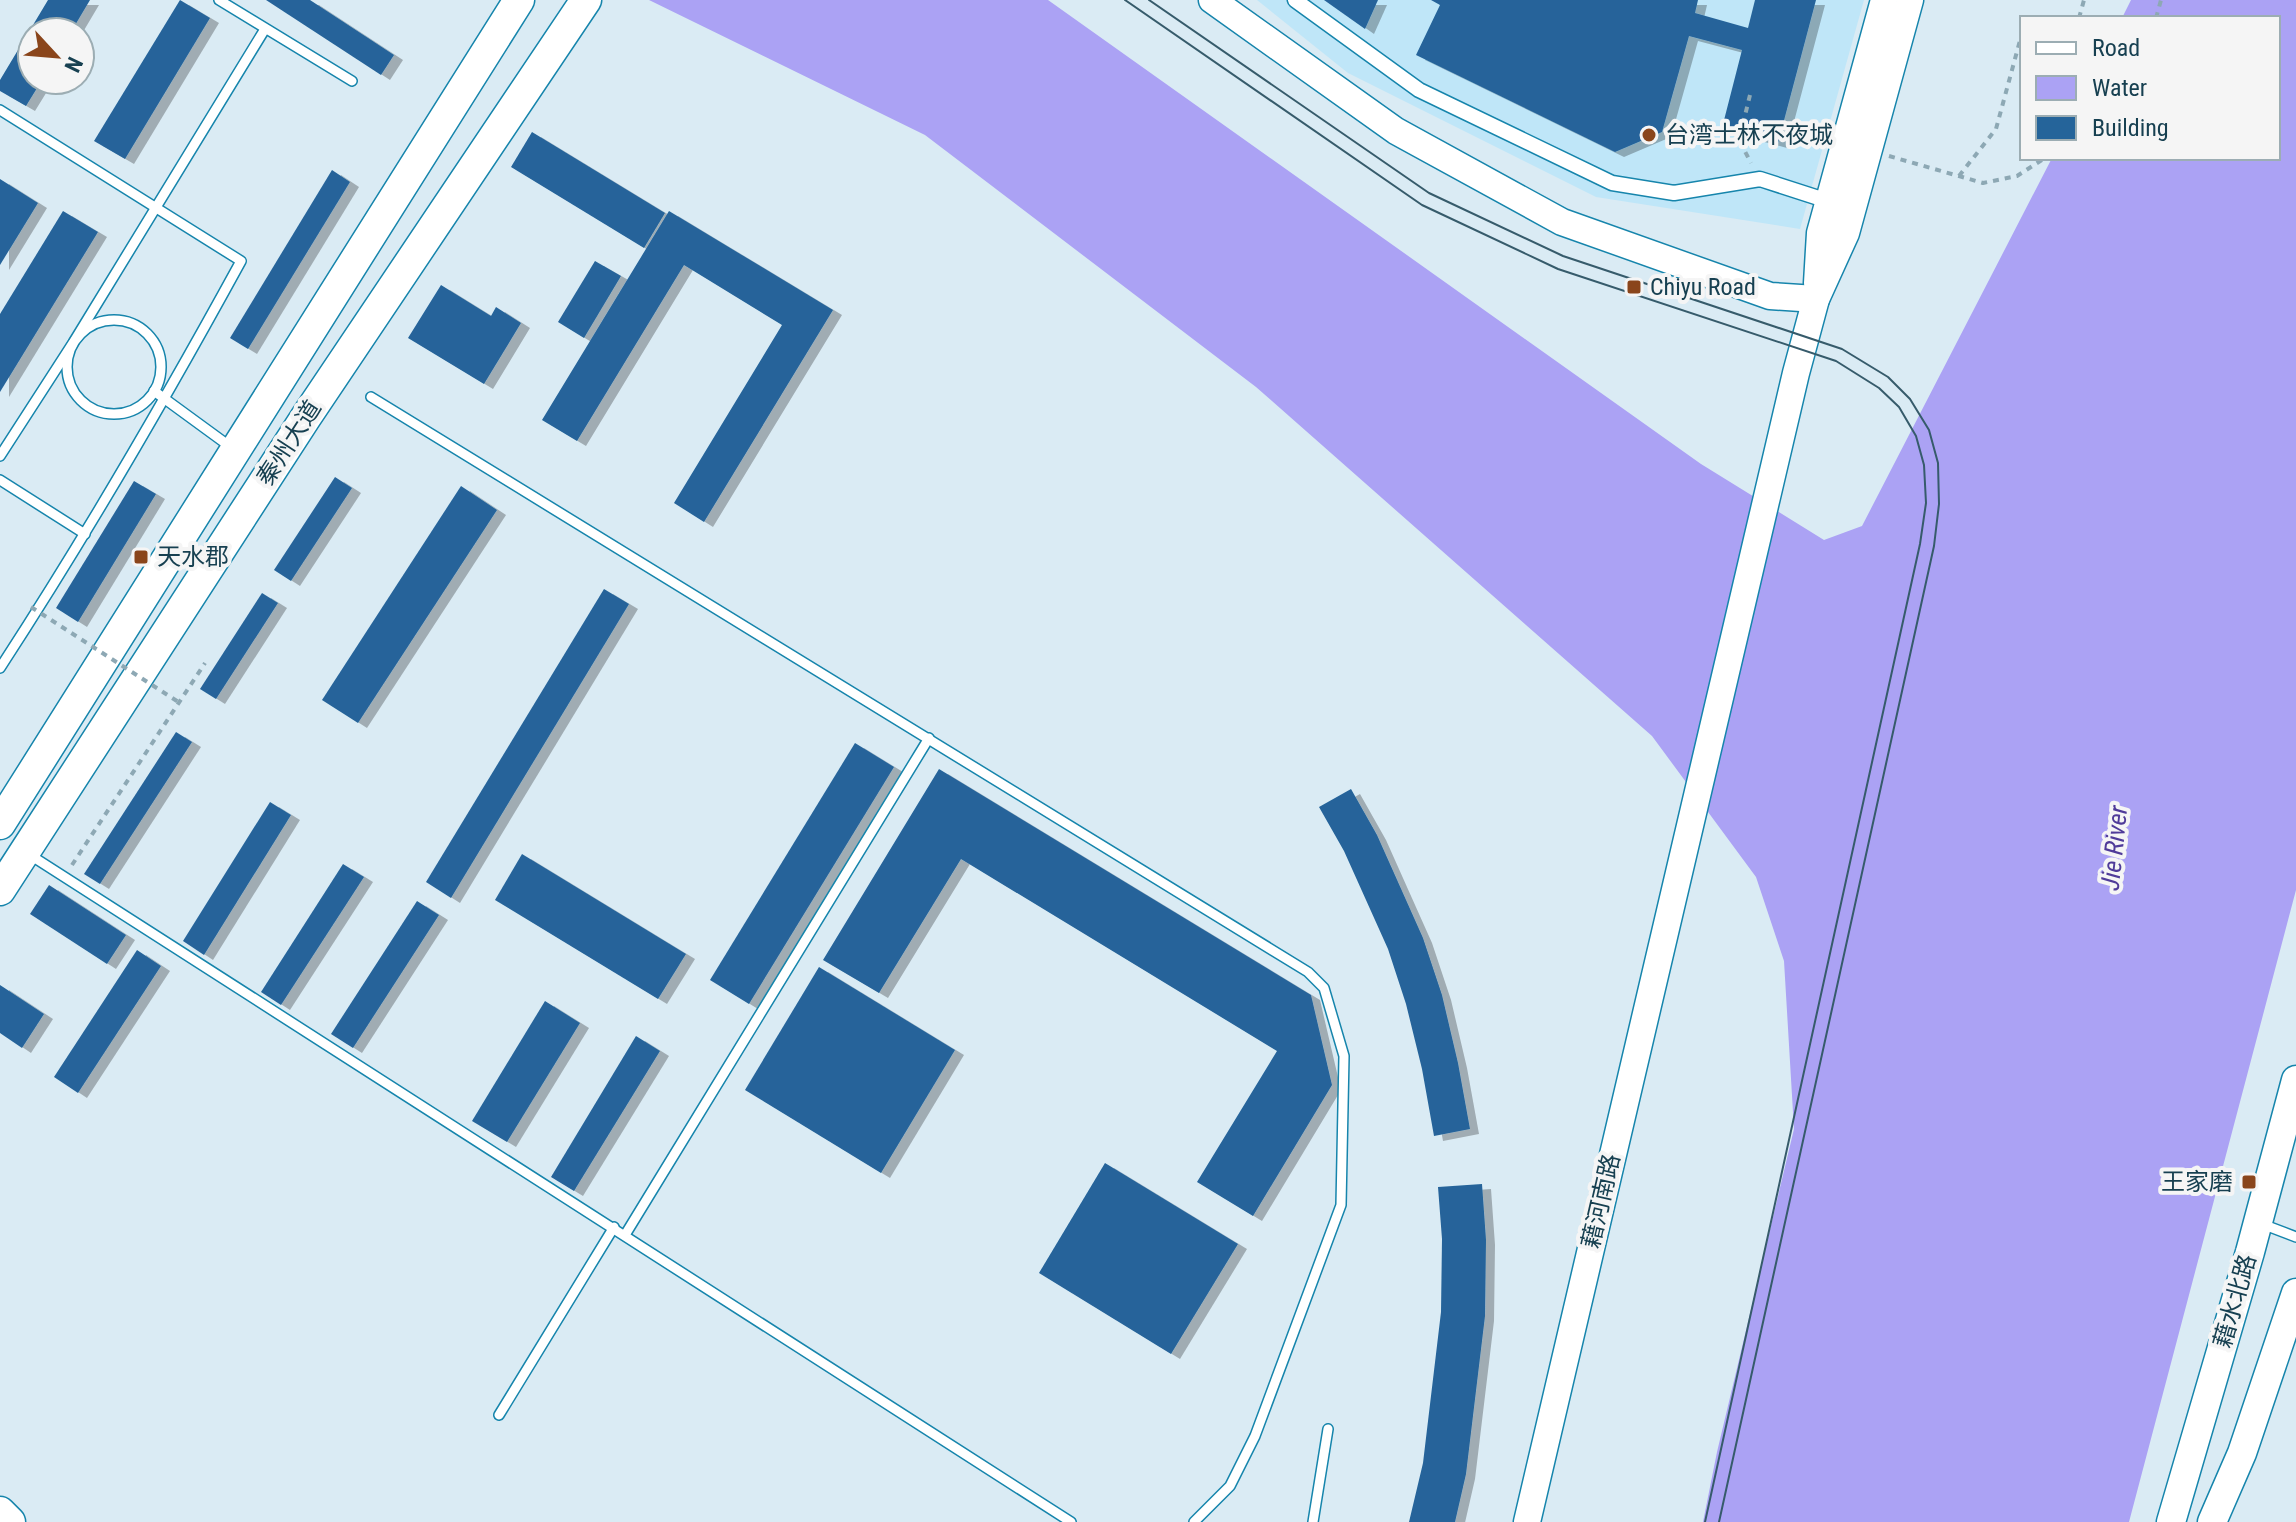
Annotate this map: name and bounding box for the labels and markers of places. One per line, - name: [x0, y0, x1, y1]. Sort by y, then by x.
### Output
- place label: 台湾士林不夜城: [1665, 121, 1833, 149]
- marker: 台湾士林不夜城: [1640, 126, 1658, 144]
- place label: Chiyu Road: [1650, 273, 1756, 301]
- marker: Chiyu Road: [1625, 278, 1643, 296]
- place label: 天水郡: [157, 543, 229, 571]
- marker: 天水郡: [132, 548, 150, 566]
- place label: 王家磨: [2161, 1168, 2233, 1196]
- marker: 王家磨: [2240, 1173, 2258, 1191]

